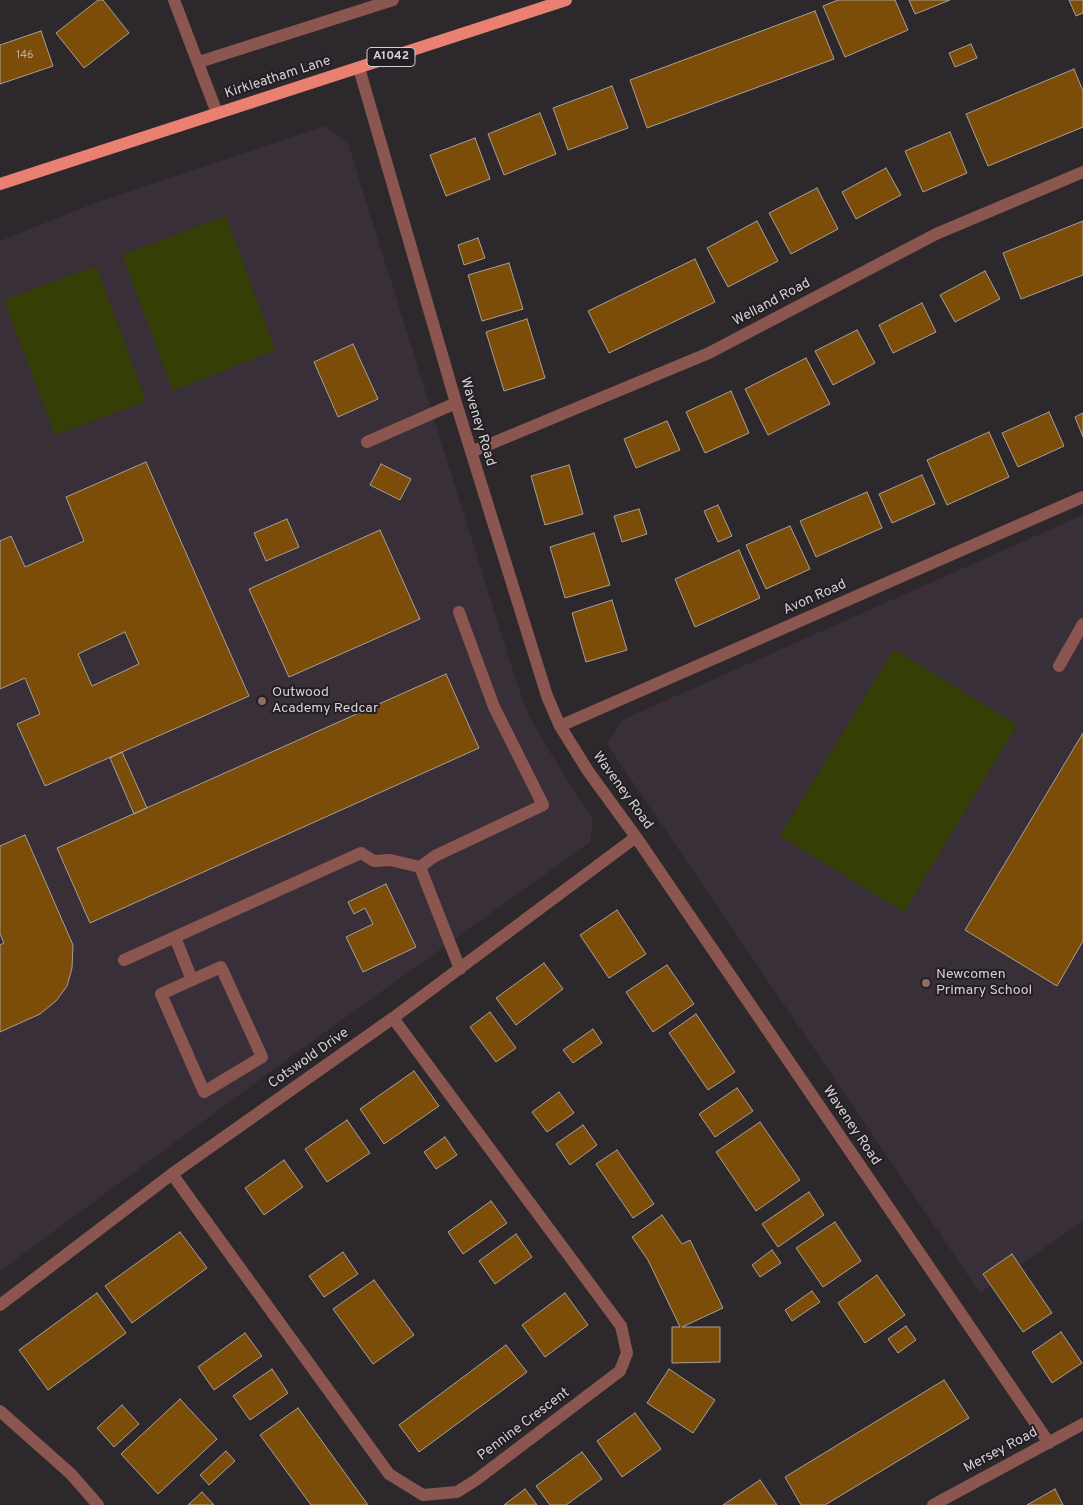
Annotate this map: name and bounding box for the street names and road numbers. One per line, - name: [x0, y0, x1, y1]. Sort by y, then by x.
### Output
- road number: A1042: [367, 48, 415, 66]
- street label: Kirkleatham Lane: [223, 53, 333, 103]
- street label: Welland Road: [730, 276, 814, 330]
- street label: Waveney Road: [456, 376, 498, 468]
- street label: Avon Road: [781, 577, 849, 619]
- street label: Waveney Road: [588, 749, 656, 833]
- street label: Cotswold Drive: [266, 1025, 352, 1093]
- street label: Waveney Road: [818, 1083, 884, 1169]
- street label: Pennine Crescent: [475, 1385, 573, 1465]
- street label: Mersey Road: [961, 1425, 1041, 1477]

